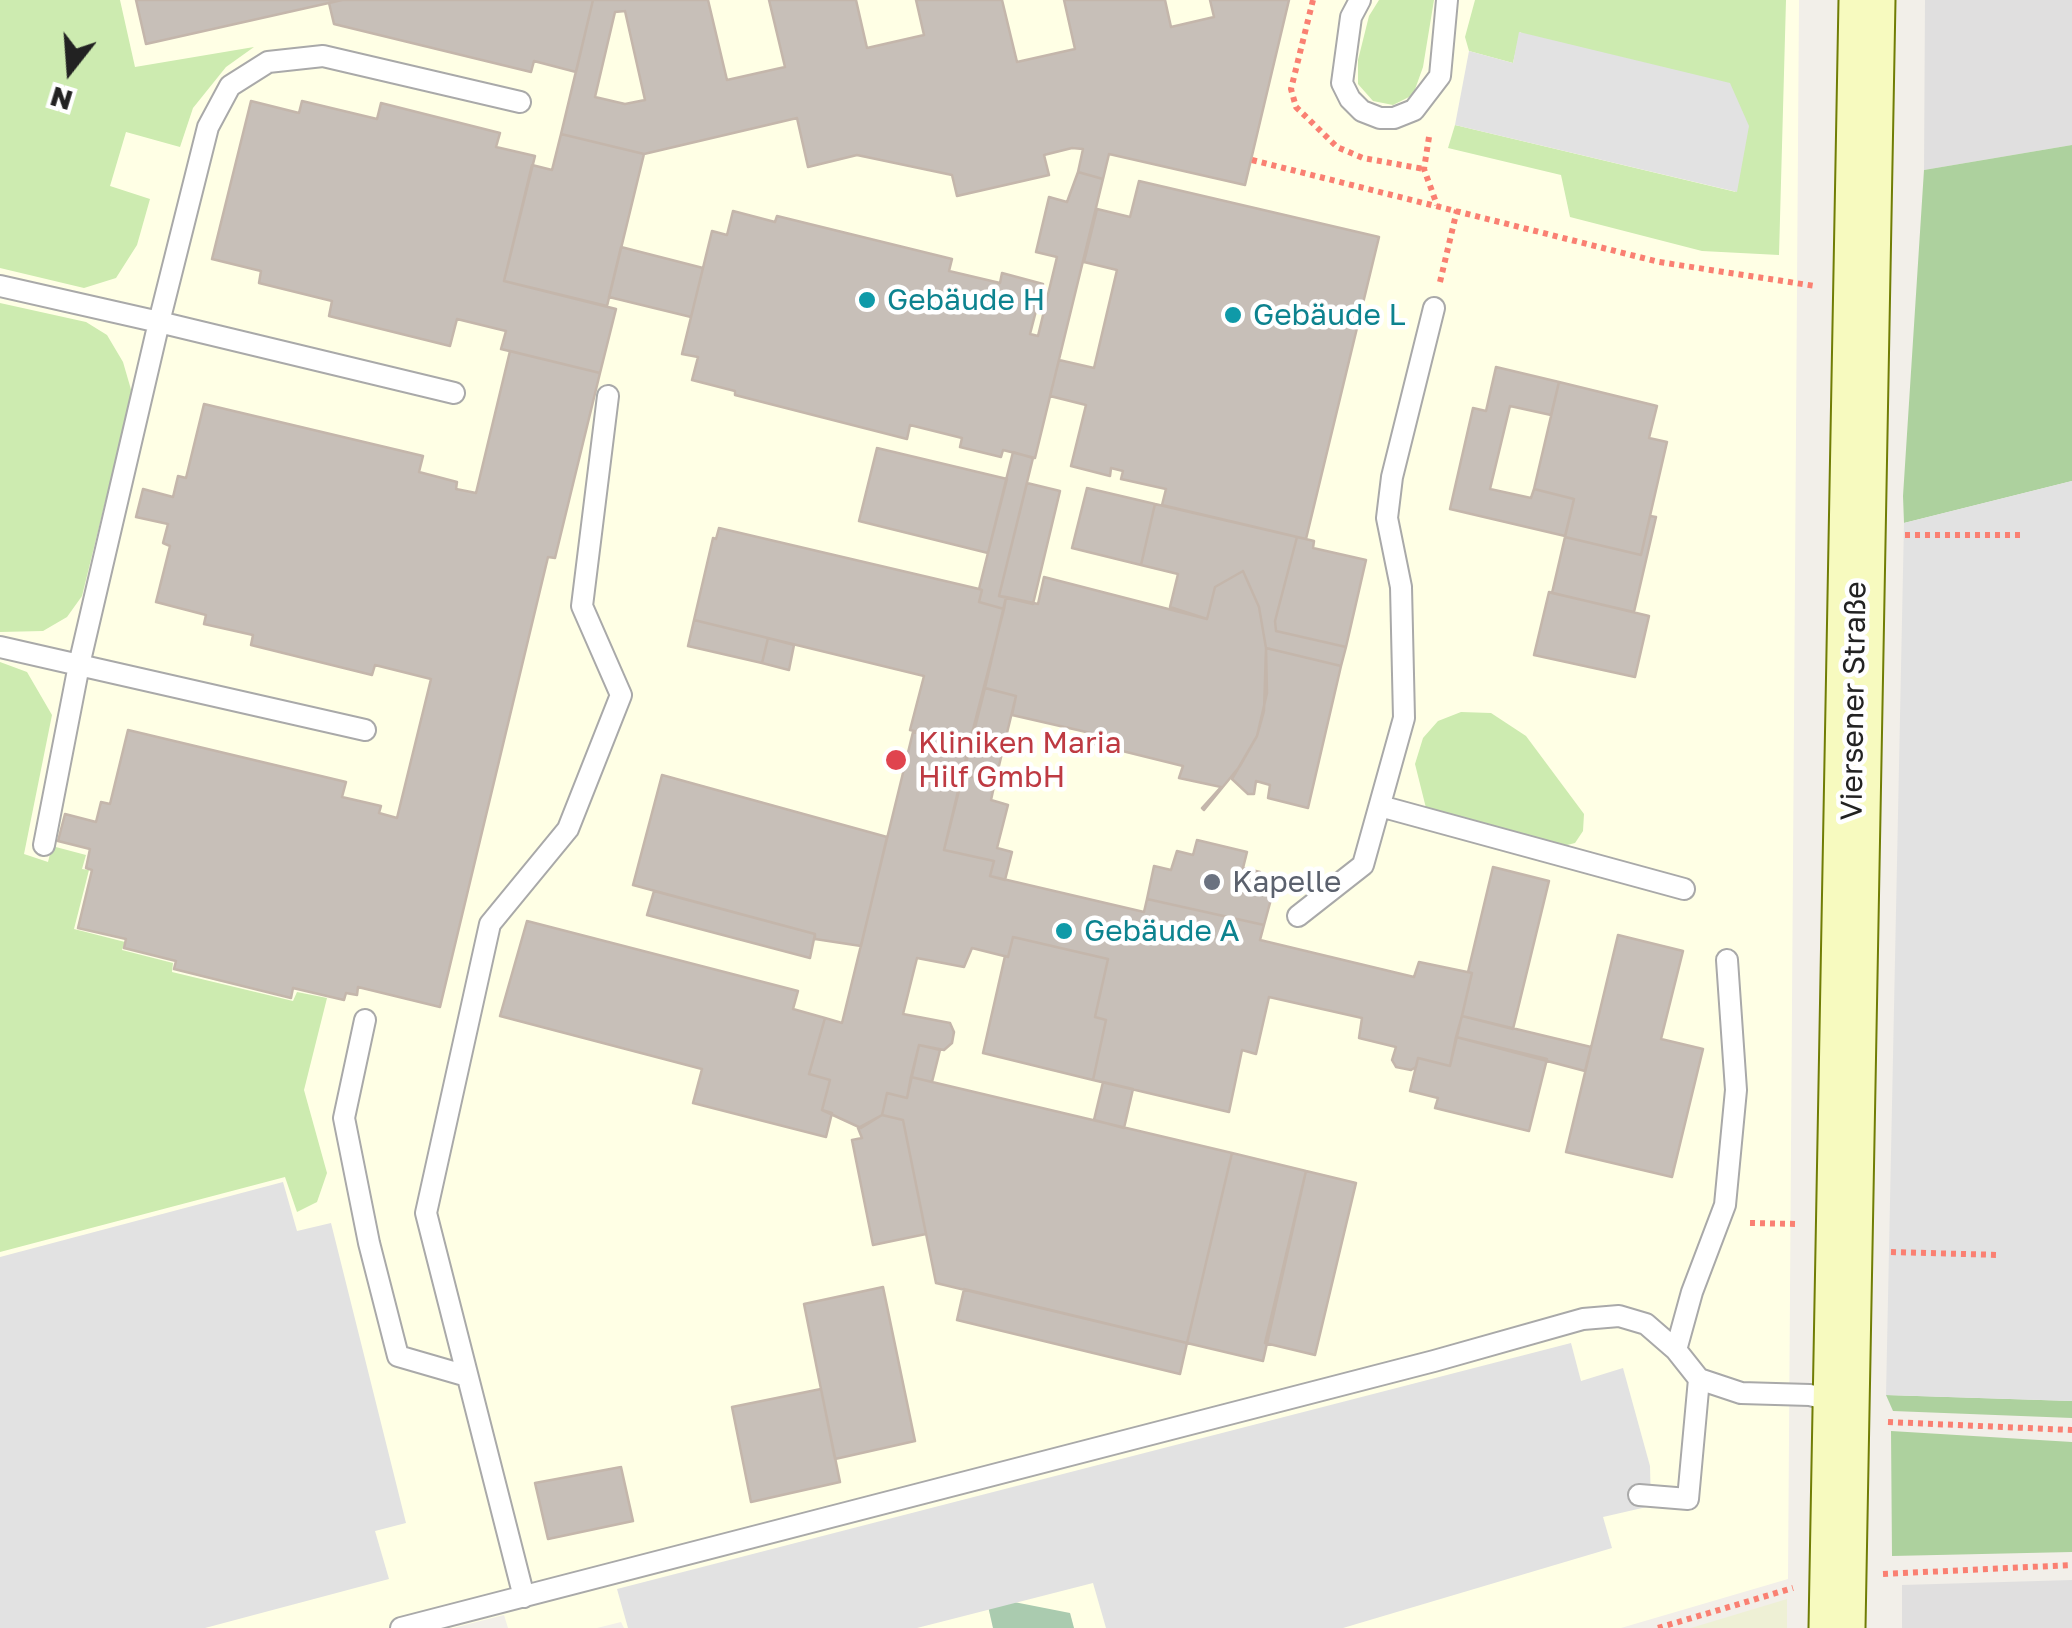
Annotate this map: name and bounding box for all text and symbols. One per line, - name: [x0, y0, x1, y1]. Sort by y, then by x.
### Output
- north arrow: [20, 20, 120, 120]
- text: N: [46, 80, 76, 118]
- place label: Gebäude H: [887, 282, 1045, 318]
- marker: Gebäude H: [856, 289, 878, 311]
- place label: Gebäude L: [1253, 297, 1406, 333]
- marker: Gebäude L: [1222, 304, 1244, 326]
- street label: Viersener Straße: [1834, 581, 1874, 821]
- place label: Kliniken Maria Hilf GmbH: [918, 725, 1122, 796]
- marker: Kliniken Maria Hilf GmbH: [883, 747, 909, 773]
- place label: Kapelle: [1232, 864, 1341, 900]
- marker: Kapelle: [1201, 871, 1223, 893]
- place label: Gebäude A: [1084, 913, 1240, 949]
- marker: Gebäude A: [1053, 920, 1075, 942]

